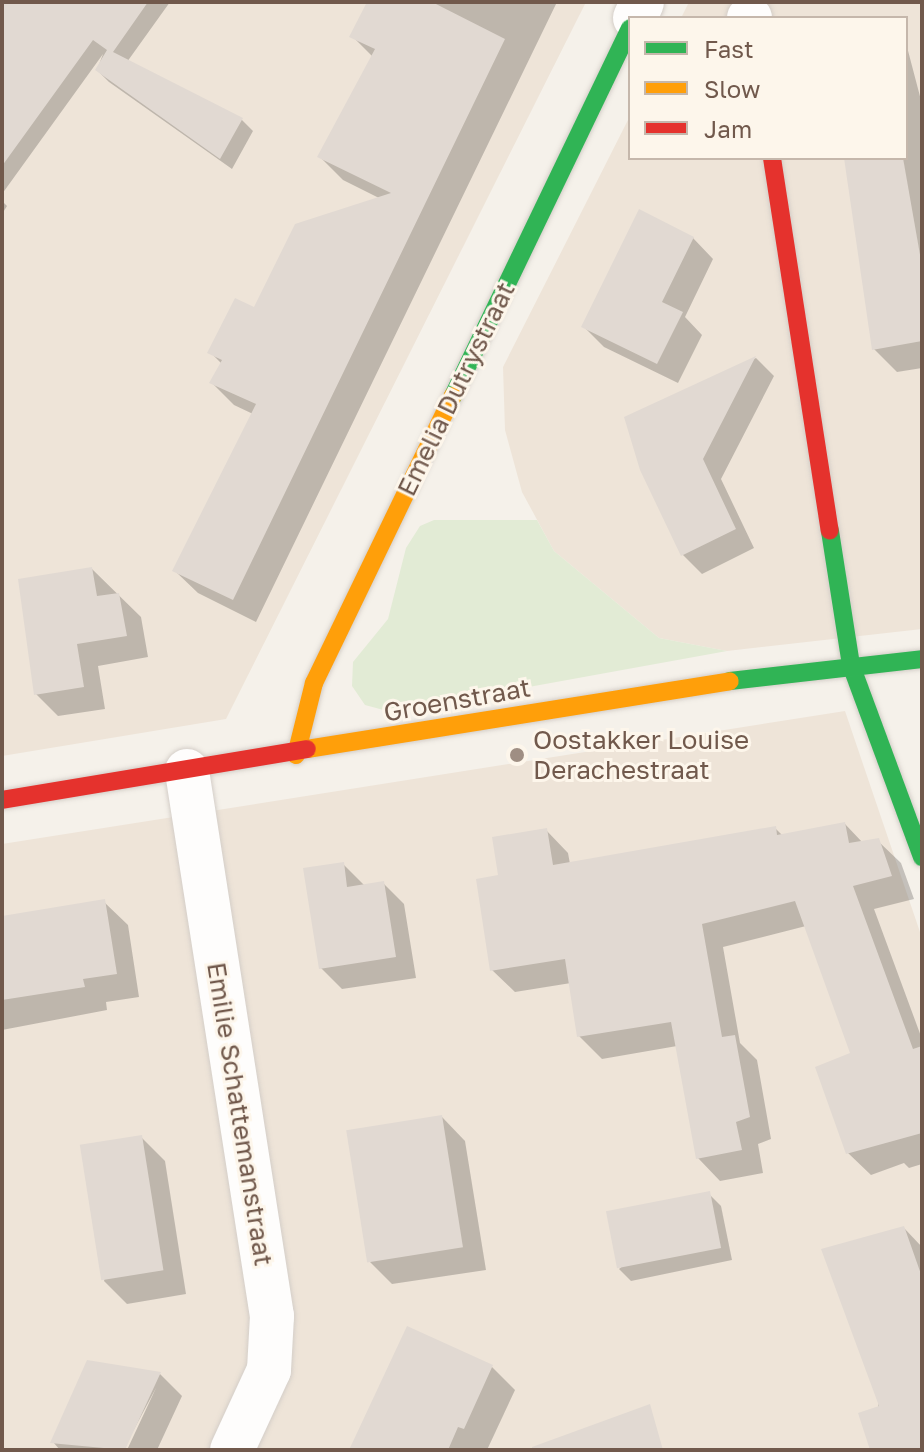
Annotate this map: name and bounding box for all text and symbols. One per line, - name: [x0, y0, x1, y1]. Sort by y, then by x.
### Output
- legend: [628, 16, 908, 160]
- text: Fast: [704, 34, 754, 63]
- text: Slow: [704, 74, 760, 103]
- text: Jam: [704, 114, 752, 143]
- street label: Emelia Dutrystraat: [391, 277, 521, 501]
- street label: Groenstraat: [381, 672, 533, 728]
- place label: Oostakker Louise Derachestraat: [533, 724, 749, 786]
- marker: Oostakker Louise Derachestraat: [508, 746, 526, 764]
- street label: Emilie Schattemanstraat: [201, 960, 279, 1268]

